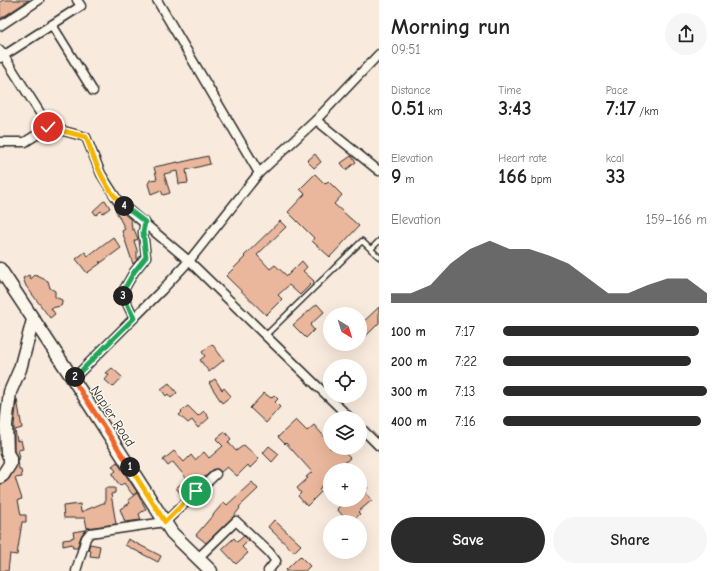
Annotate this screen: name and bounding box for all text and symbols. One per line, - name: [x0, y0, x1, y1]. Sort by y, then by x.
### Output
- button: share: [665, 13, 707, 55]
- text: Morning run: [391, 14, 510, 40]
- text: 09:51: [391, 42, 420, 57]
- text: Distance: [391, 84, 430, 97]
- text: Time: [498, 84, 521, 97]
- text: Pace: [606, 84, 628, 97]
- text: 0.51: [391, 97, 425, 120]
- text: 3:43: [498, 97, 532, 120]
- text: 7:17: [606, 97, 636, 120]
- text: km: [425, 105, 443, 118]
- text: /km: [636, 105, 659, 118]
- pin: [31, 110, 65, 144]
- icon: check: [37, 116, 59, 138]
- text: Elevation: [391, 152, 433, 165]
- text: Heart rate: [498, 152, 547, 165]
- text: kcal: [606, 152, 624, 165]
- text: 9: [391, 165, 401, 188]
- text: 166: [498, 165, 527, 188]
- text: 33: [606, 165, 625, 188]
- text: m: [401, 173, 414, 186]
- text: bpm: [527, 173, 552, 186]
- pin: 4: [114, 196, 134, 216]
- text: 4: [121, 199, 127, 212]
- text: Elevation: [391, 212, 441, 227]
- text: 159–166 m: [646, 212, 707, 227]
- pin: 3: [113, 286, 133, 306]
- text: 3: [120, 289, 126, 302]
- north arrow: [323, 307, 367, 351]
- map controls: [323, 307, 367, 559]
- text: 100 m: [391, 324, 426, 339]
- text: 7:17: [455, 324, 475, 339]
- text: 200 m: [391, 354, 427, 369]
- text: 7:22: [455, 354, 477, 369]
- button: locate: [323, 359, 367, 403]
- pin: 2: [65, 367, 85, 387]
- text: 2: [72, 370, 78, 383]
- street label: Napier Road: [88, 383, 138, 449]
- text: 300 m: [391, 384, 427, 399]
- text: 7:13: [455, 384, 475, 399]
- button: layers: [323, 411, 367, 455]
- text: 400 m: [391, 414, 427, 429]
- text: 7:16: [455, 414, 476, 429]
- pin: 1: [120, 457, 140, 477]
- text: 1: [128, 460, 132, 473]
- button: +: [323, 463, 367, 507]
- pin: [179, 474, 213, 508]
- icon: arrive: [185, 480, 207, 502]
- button: −: [323, 515, 367, 559]
- button: Save: [391, 517, 545, 563]
- button: Share: [553, 517, 707, 563]

